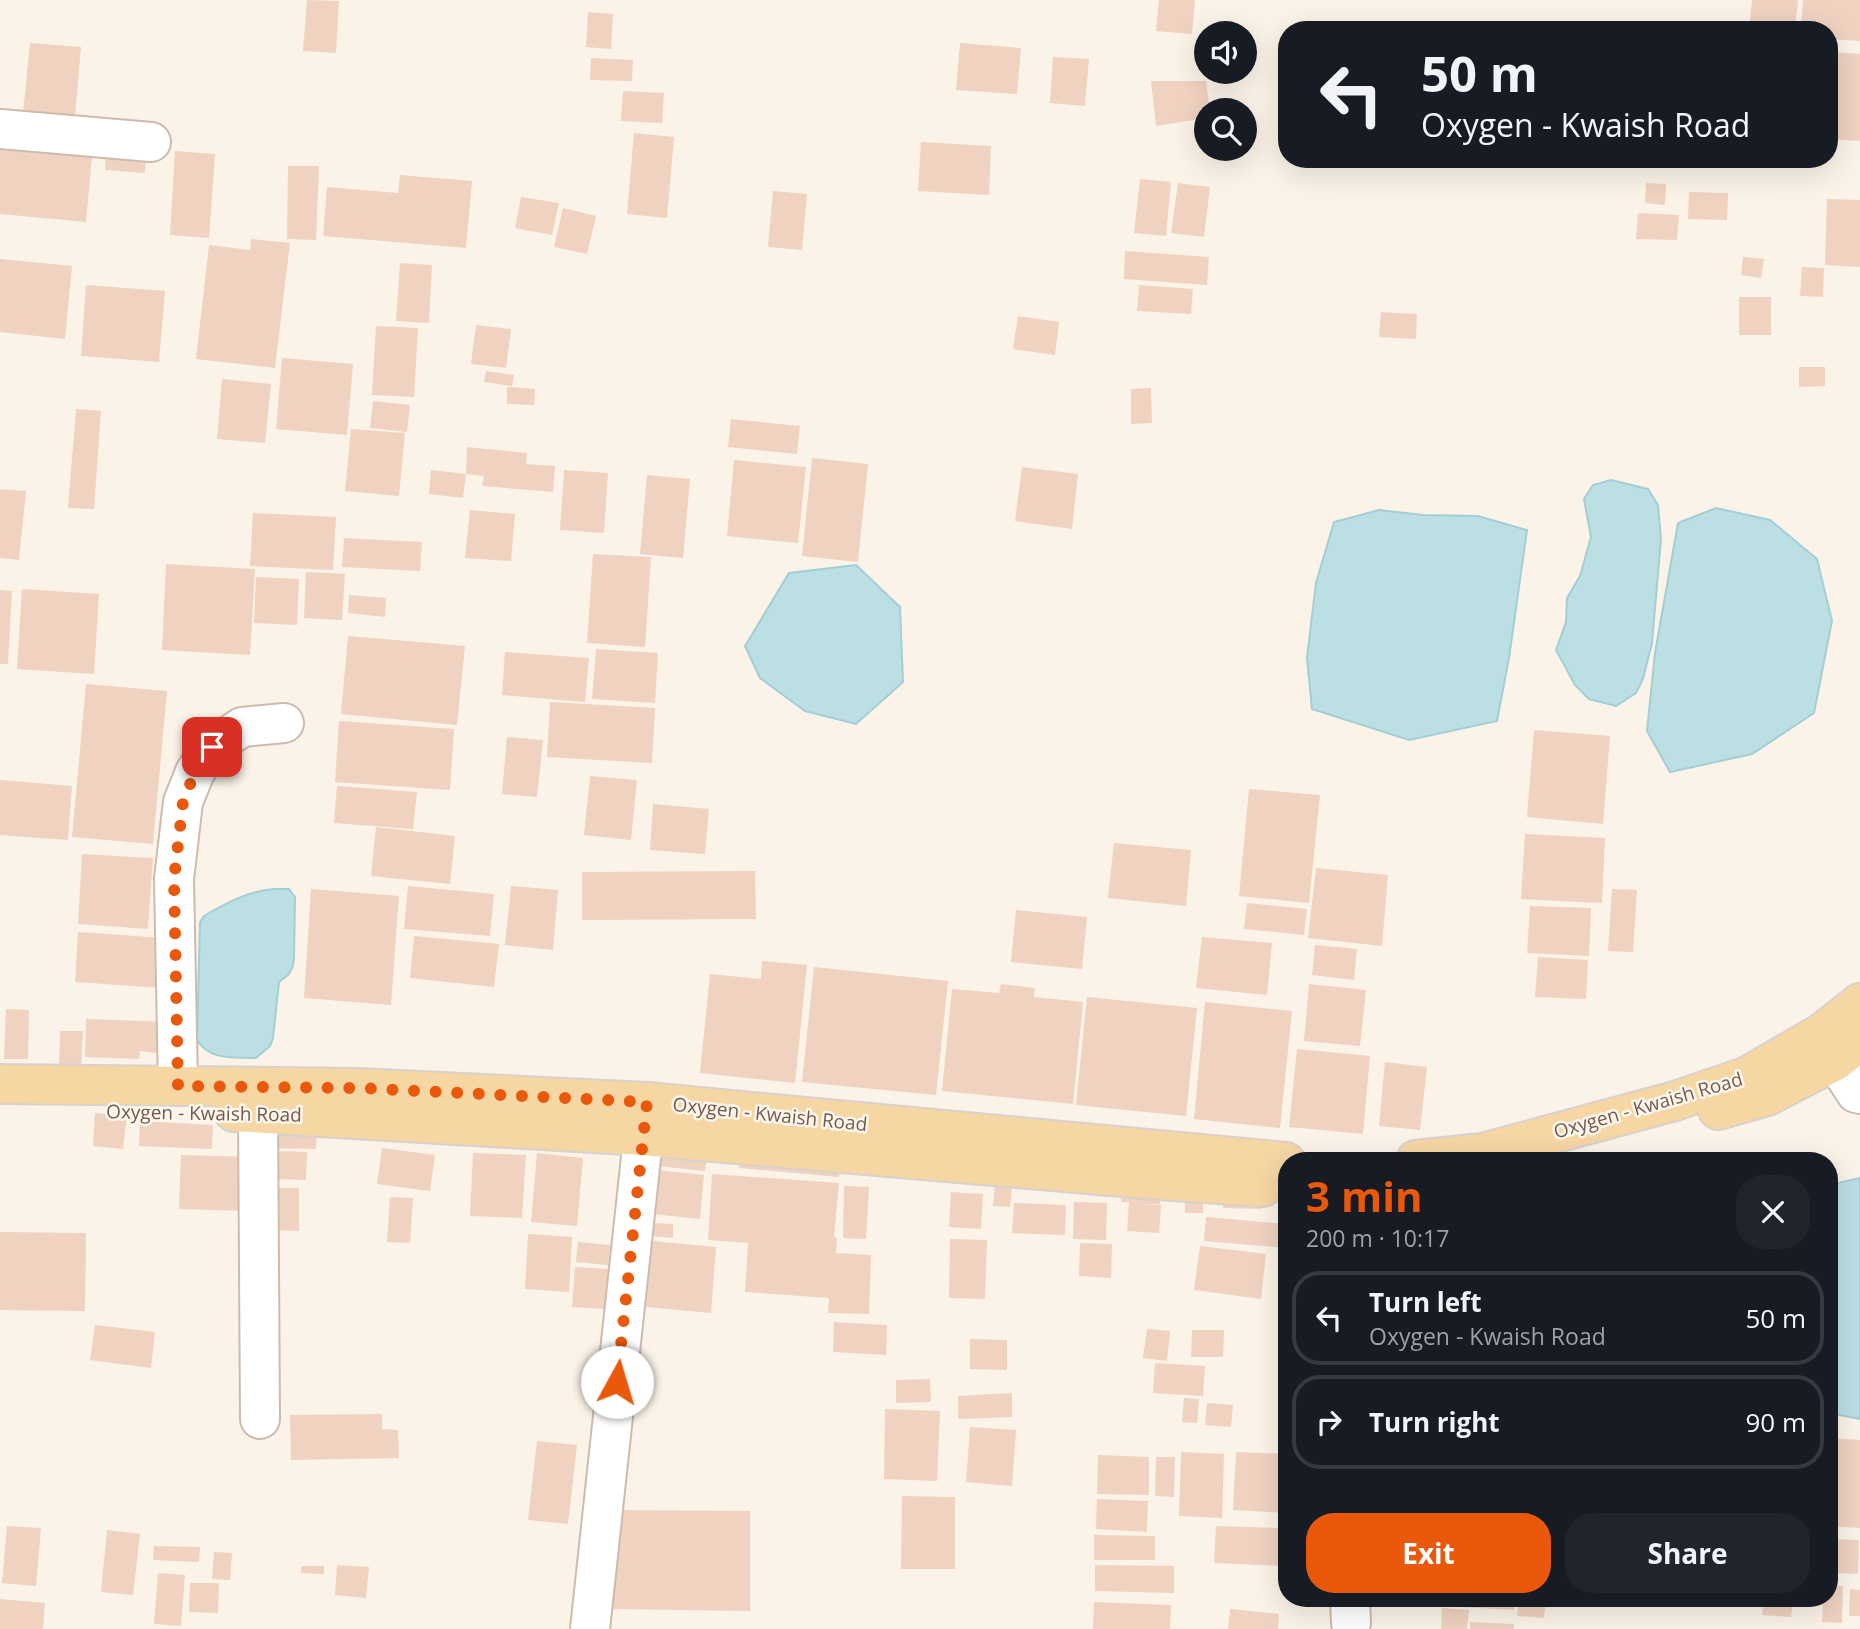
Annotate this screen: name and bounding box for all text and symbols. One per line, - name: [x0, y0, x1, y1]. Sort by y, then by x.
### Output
- map controls: [1194, 21, 1257, 161]
- button: sound: [1194, 21, 1257, 84]
- text: 50 m: [1421, 40, 1538, 106]
- icon: left: [1306, 49, 1397, 140]
- button: search: [1194, 98, 1257, 161]
- text: Oxygen - Kwaish Road: [1421, 103, 1750, 146]
- pin: [182, 717, 242, 777]
- icon: arrive: [193, 728, 231, 766]
- street label: Oxygen - Kwaish Road: [1550, 1066, 1746, 1144]
- street label: Oxygen - Kwaish Road: [671, 1091, 869, 1137]
- street label: Oxygen - Kwaish Road: [106, 1098, 302, 1128]
- text: 3 min: [1306, 1167, 1423, 1224]
- button: close: [1736, 1175, 1810, 1249]
- text: 200 m · 10:17: [1306, 1222, 1449, 1254]
- text: Turn left: [1369, 1284, 1481, 1320]
- icon: left: [1310, 1299, 1348, 1337]
- text: 50 m: [1745, 1300, 1806, 1336]
- text: Oxygen - Kwaish Road: [1369, 1320, 1606, 1352]
- position arrow: [580, 1345, 654, 1419]
- icon: right: [1310, 1403, 1348, 1441]
- text: Turn right: [1369, 1404, 1500, 1440]
- text: 90 m: [1745, 1404, 1806, 1440]
- button: Exit: [1306, 1513, 1551, 1593]
- button: Share: [1565, 1513, 1810, 1593]

